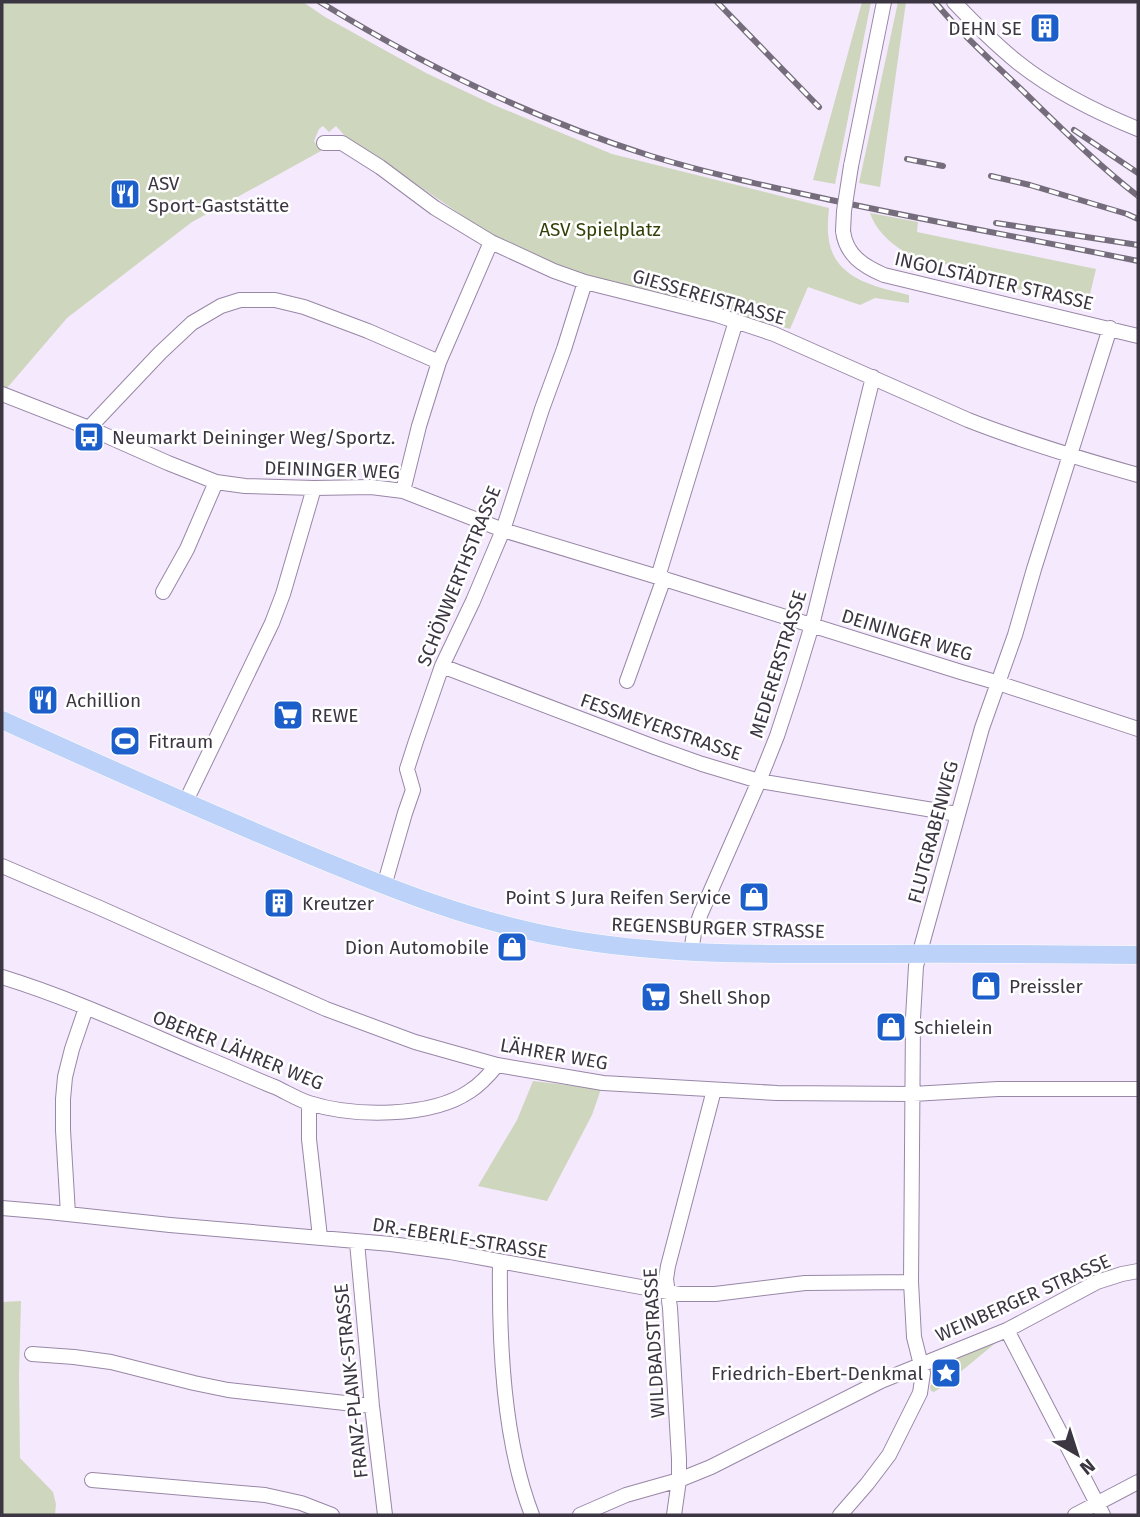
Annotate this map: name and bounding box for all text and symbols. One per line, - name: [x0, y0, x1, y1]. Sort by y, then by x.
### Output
- building icon: DEHN SE: [1028, 11, 1062, 45]
- place label: DEHN SE: [948, 17, 1022, 40]
- place label: ASV Sport-Gaststätte: [148, 172, 289, 217]
- restaurant icon: ASV Sport-Gaststätte: [108, 177, 142, 211]
- park label: ASV Spielplatz: [539, 218, 661, 241]
- street label: INGOLSTÄDTER STRASSE: [892, 247, 1096, 315]
- street label: GIESSEREISTRASSE: [630, 264, 788, 330]
- bus stop icon: Neumarkt Deininger Weg/Sportz.: [72, 420, 106, 454]
- place label: Neumarkt Deininger Weg/Sportz.: [112, 426, 395, 449]
- street label: DEININGER WEG: [264, 456, 400, 484]
- street label: SCHÖNWERTHSTRASSE: [412, 482, 506, 670]
- street label: MEDERERSTRASSE: [745, 587, 811, 741]
- street label: DEININGER WEG: [839, 604, 975, 666]
- restaurant icon: Achillion: [26, 683, 60, 717]
- place label: Achillion: [66, 689, 141, 712]
- street label: FESSMEYERSTRASSE: [577, 689, 745, 765]
- supermarket icon: REWE: [271, 698, 305, 732]
- place label: REWE: [311, 704, 359, 727]
- sports icon: Fitraum: [108, 724, 142, 758]
- place label: Fitraum: [148, 730, 213, 753]
- street label: FLUTGRABENWEG: [903, 758, 963, 906]
- shop icon: Point S Jura Reifen Service: [737, 880, 771, 914]
- building icon: Kreutzer: [262, 886, 296, 920]
- place label: Point S Jura Reifen Service: [505, 886, 731, 909]
- place label: Kreutzer: [302, 892, 375, 915]
- street label: REGENSBURGER STRASSE: [611, 913, 825, 943]
- shop icon: Dion Automobile: [495, 930, 529, 964]
- place label: Dion Automobile: [345, 936, 489, 959]
- shop icon: Preissler: [969, 969, 1003, 1003]
- place label: Preissler: [1009, 975, 1084, 998]
- supermarket icon: Shell Shop: [639, 980, 673, 1014]
- place label: Shell Shop: [679, 986, 771, 1009]
- street label: OBERER LÄHRER WEG: [149, 1005, 327, 1095]
- shop icon: Schielein: [874, 1010, 908, 1044]
- place label: Schielein: [914, 1016, 993, 1039]
- street label: LÄHRER WEG: [498, 1033, 610, 1075]
- street label: DR.-EBERLE-STRASSE: [371, 1213, 549, 1263]
- street label: WEINBERGER STRASSE: [932, 1249, 1114, 1347]
- street label: WILDBADSTRASSE: [639, 1267, 669, 1419]
- street label: FRANZ-PLANK-STRASSE: [329, 1282, 373, 1480]
- place icon: Friedrich-Ebert-Denkmal: [929, 1356, 963, 1390]
- place label: Friedrich-Ebert-Denkmal: [711, 1362, 923, 1385]
- north arrow: [1042, 1419, 1112, 1489]
- text: N: [1075, 1454, 1100, 1480]

